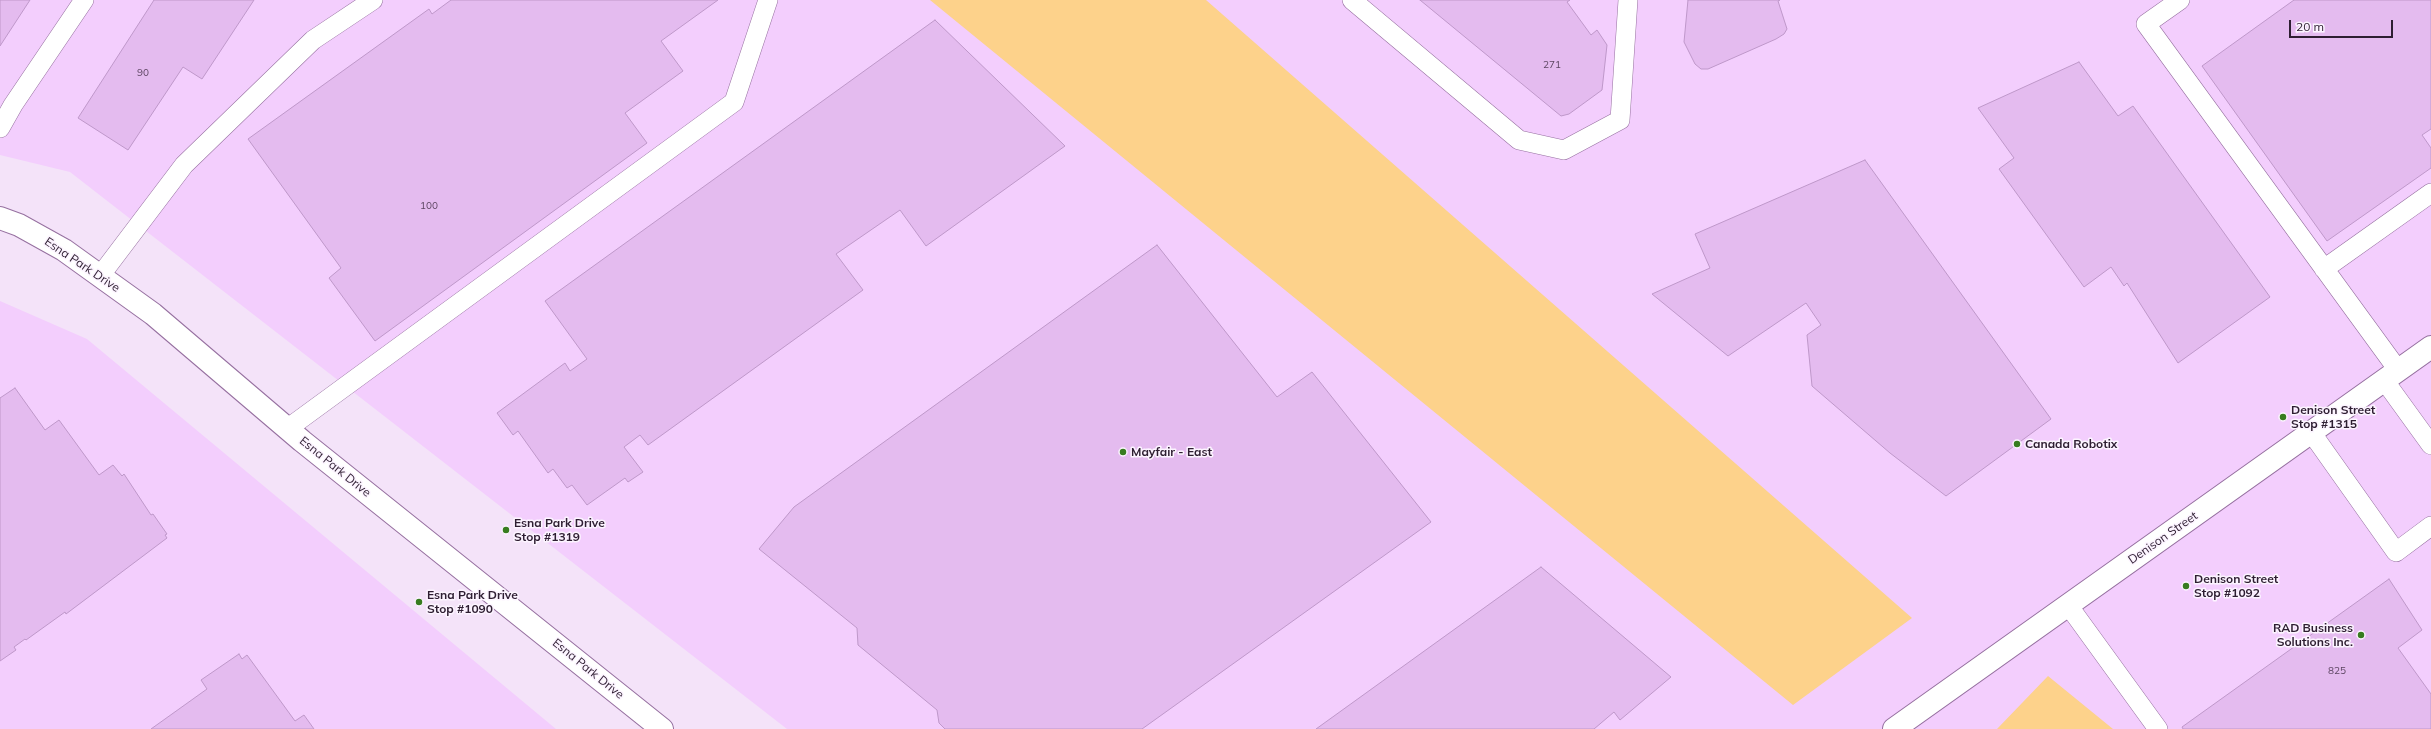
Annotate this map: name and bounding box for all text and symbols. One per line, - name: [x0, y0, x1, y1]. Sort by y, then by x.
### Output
- scale bar: [2291, 12, 2395, 38]
- text: 20 m: [2296, 19, 2324, 34]
- house number: 271: [1543, 59, 1561, 71]
- house number: 90: [137, 67, 149, 79]
- house number: 100: [420, 200, 438, 212]
- street label: Esna Park Drive: [42, 235, 122, 295]
- place label: Denison Street Stop #1315: [2291, 403, 2375, 431]
- marker: Denison Street Stop #1315: [2278, 412, 2288, 422]
- street label: Esna Park Drive: [296, 434, 374, 500]
- place label: Canada Robotix: [2025, 437, 2117, 451]
- marker: Canada Robotix: [2012, 439, 2022, 449]
- place label: Mayfair - East: [1131, 445, 1212, 459]
- marker: Mayfair - East: [1118, 447, 1128, 457]
- street label: Denison Street: [2125, 509, 2201, 567]
- place label: Esna Park Drive Stop #1319: [514, 516, 605, 544]
- marker: Esna Park Drive Stop #1319: [501, 525, 511, 535]
- place label: Denison Street Stop #1092: [2194, 572, 2278, 600]
- marker: Denison Street Stop #1092: [2181, 581, 2191, 591]
- place label: Esna Park Drive Stop #1090: [427, 588, 518, 616]
- marker: Esna Park Drive Stop #1090: [414, 597, 424, 607]
- place label: RAD Business Solutions Inc.: [2273, 621, 2353, 649]
- marker: RAD Business Solutions Inc.: [2356, 630, 2366, 640]
- street label: Esna Park Drive: [549, 636, 627, 702]
- house number: 825: [2328, 665, 2346, 677]

